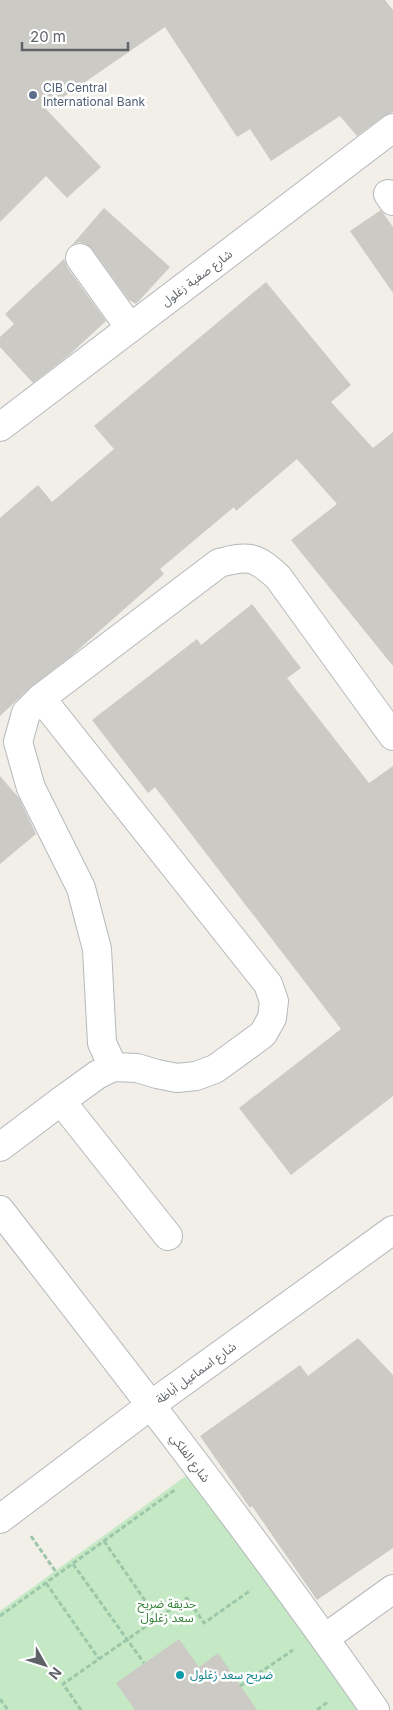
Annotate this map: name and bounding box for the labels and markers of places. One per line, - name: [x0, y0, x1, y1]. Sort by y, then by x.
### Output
- place label: CIB Central International Bank: [43, 80, 145, 109]
- marker: CIB Central International Bank: [27, 89, 39, 101]
- place label: ضريح سعد زغلول: [190, 1667, 273, 1684]
- marker: ضريح سعد زغلول: [174, 1669, 186, 1681]

